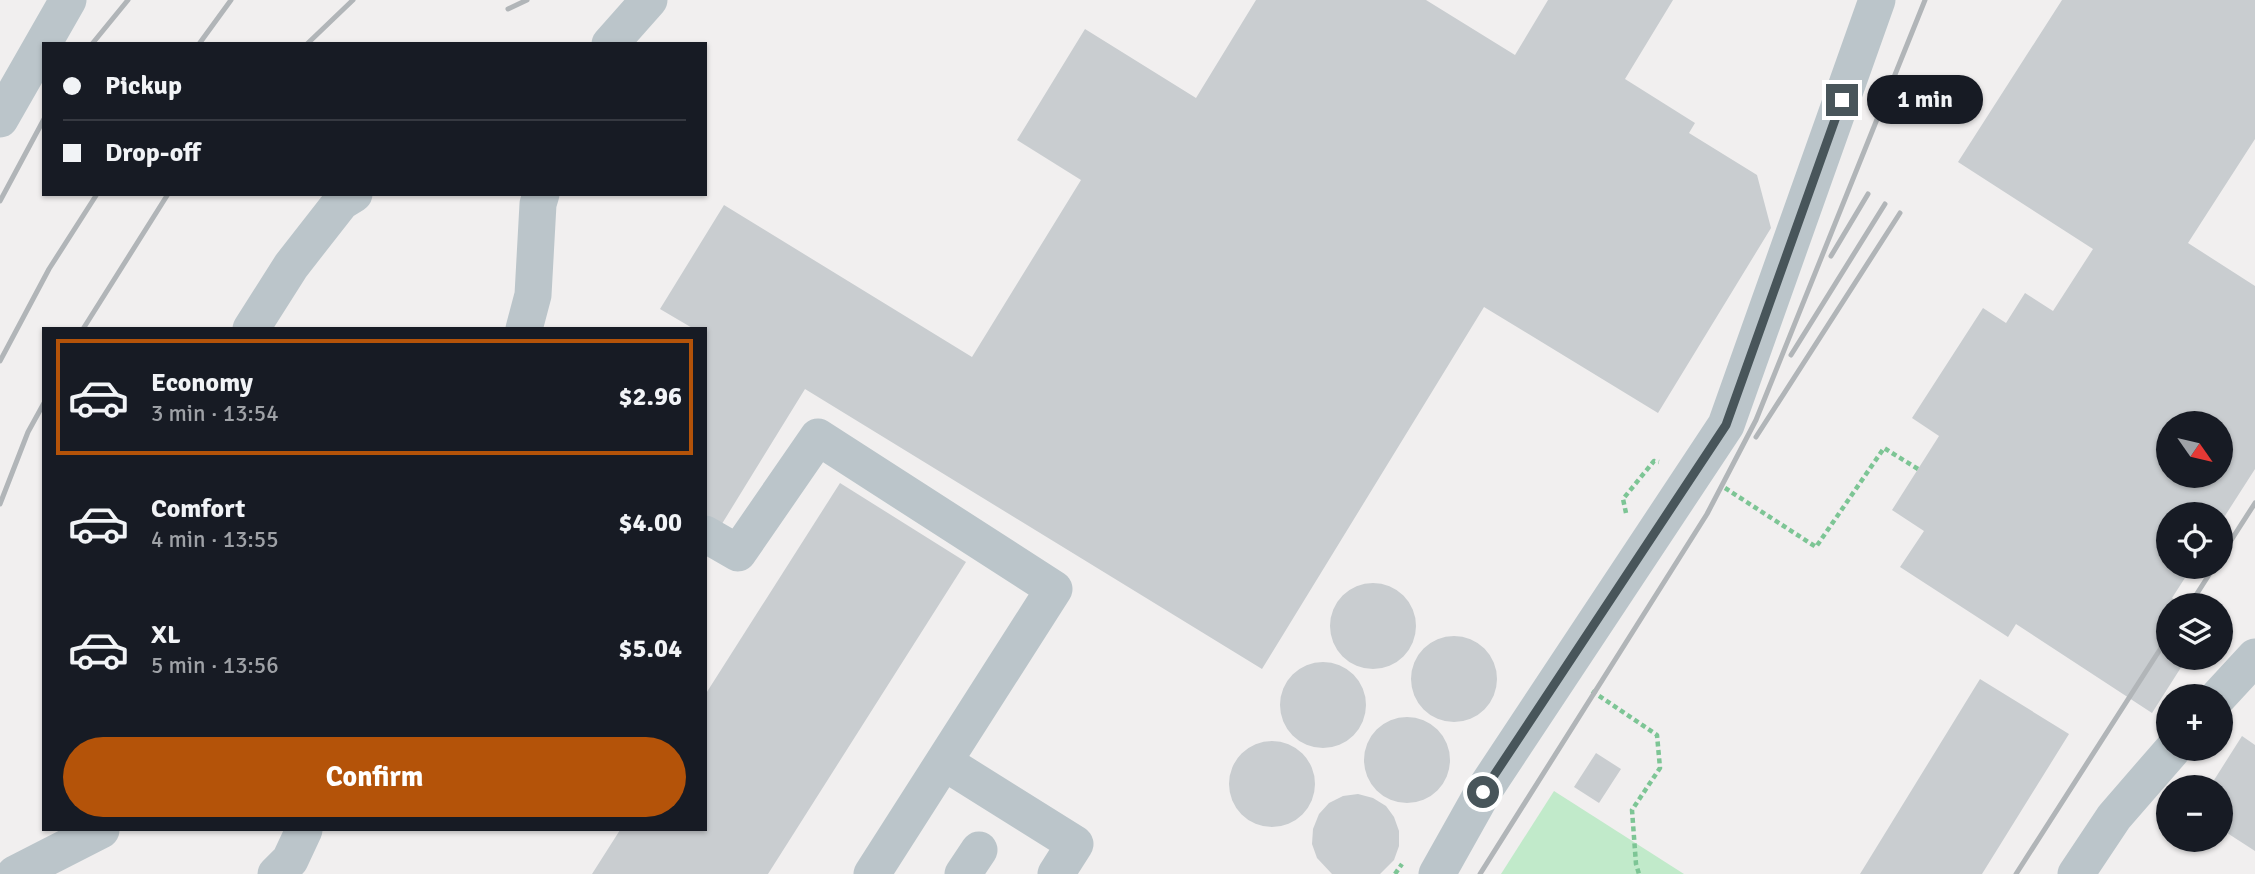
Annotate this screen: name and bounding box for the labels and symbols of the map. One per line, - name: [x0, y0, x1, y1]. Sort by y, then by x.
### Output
- callout: 1 min: [1867, 76, 1982, 124]
- route end: [1826, 84, 1858, 116]
- north arrow: [2156, 411, 2233, 488]
- route start: [1467, 776, 1499, 808]

